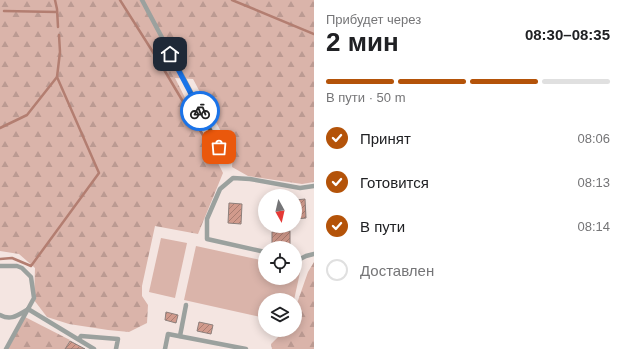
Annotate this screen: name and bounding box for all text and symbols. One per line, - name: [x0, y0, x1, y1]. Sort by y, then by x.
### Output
- text: Прибудет через: [326, 12, 421, 27]
- text: 08:30–08:35: [525, 26, 610, 43]
- text: 2 мин: [326, 27, 399, 57]
- pin: [153, 37, 187, 71]
- icon: home: [159, 43, 181, 65]
- text: В пути · 50 m: [326, 90, 406, 105]
- courier: [180, 91, 220, 131]
- icon: bike: [189, 100, 211, 122]
- icon: check: [326, 127, 348, 149]
- pin: [202, 130, 236, 164]
- text: Принят: [360, 130, 411, 147]
- text: 08:06: [577, 131, 610, 146]
- icon: bag: [208, 136, 230, 158]
- icon: check: [326, 171, 348, 193]
- text: Готовится: [360, 174, 429, 191]
- text: 08:13: [577, 175, 610, 190]
- north arrow: [258, 189, 302, 233]
- map controls: [258, 189, 302, 337]
- icon: check: [326, 215, 348, 237]
- text: В пути: [360, 218, 405, 235]
- text: 08:14: [577, 219, 610, 234]
- button: locate: [258, 241, 302, 285]
- text: Доставлен: [360, 262, 434, 279]
- button: layers: [258, 293, 302, 337]

